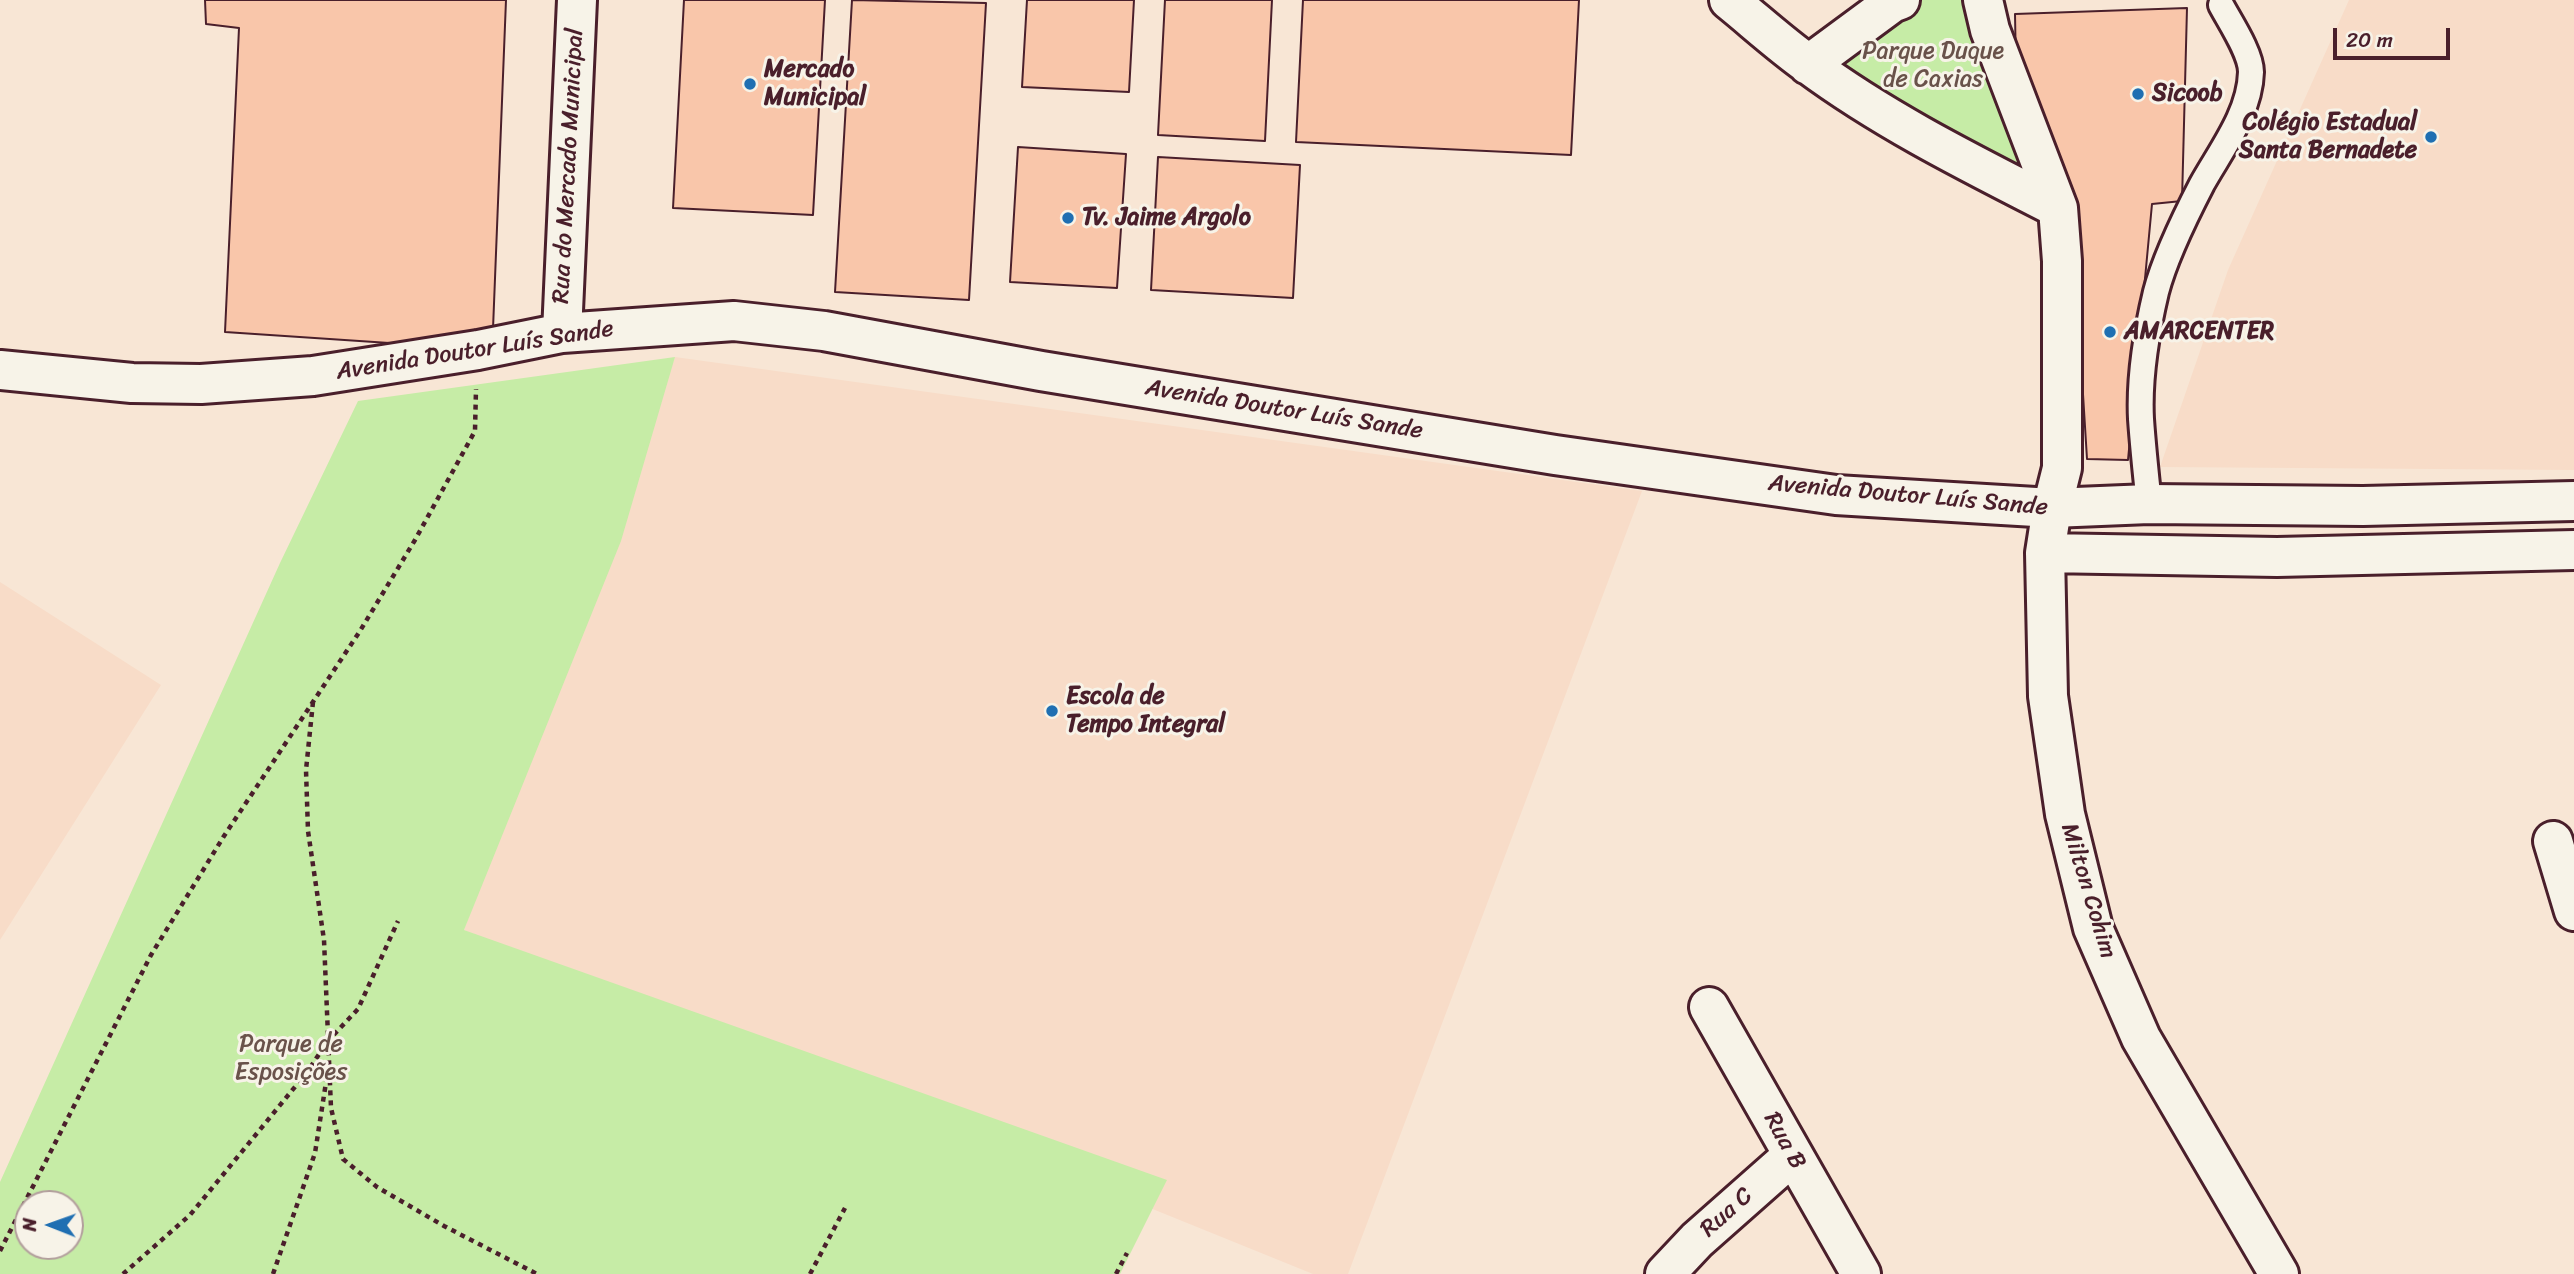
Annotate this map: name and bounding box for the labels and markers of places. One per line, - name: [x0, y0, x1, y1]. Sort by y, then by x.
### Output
- place label: Mercado Municipal: [764, 56, 866, 112]
- marker: Mercado Municipal: [742, 76, 758, 92]
- place label: Sicoob: [2152, 80, 2223, 108]
- marker: Sicoob: [2130, 86, 2146, 102]
- place label: Colégio Estadual Santa Bernadete: [2239, 109, 2417, 165]
- marker: Colégio Estadual Santa Bernadete: [2423, 129, 2439, 145]
- place label: Tv. Jaime Argolo: [1082, 204, 1251, 232]
- marker: Tv. Jaime Argolo: [1060, 210, 1076, 226]
- place label: AMARCENTER: [2124, 318, 2274, 346]
- marker: AMARCENTER: [2102, 324, 2118, 340]
- place label: Escola de Tempo Integral: [1066, 683, 1225, 739]
- marker: Escola de Tempo Integral: [1044, 703, 1060, 719]

